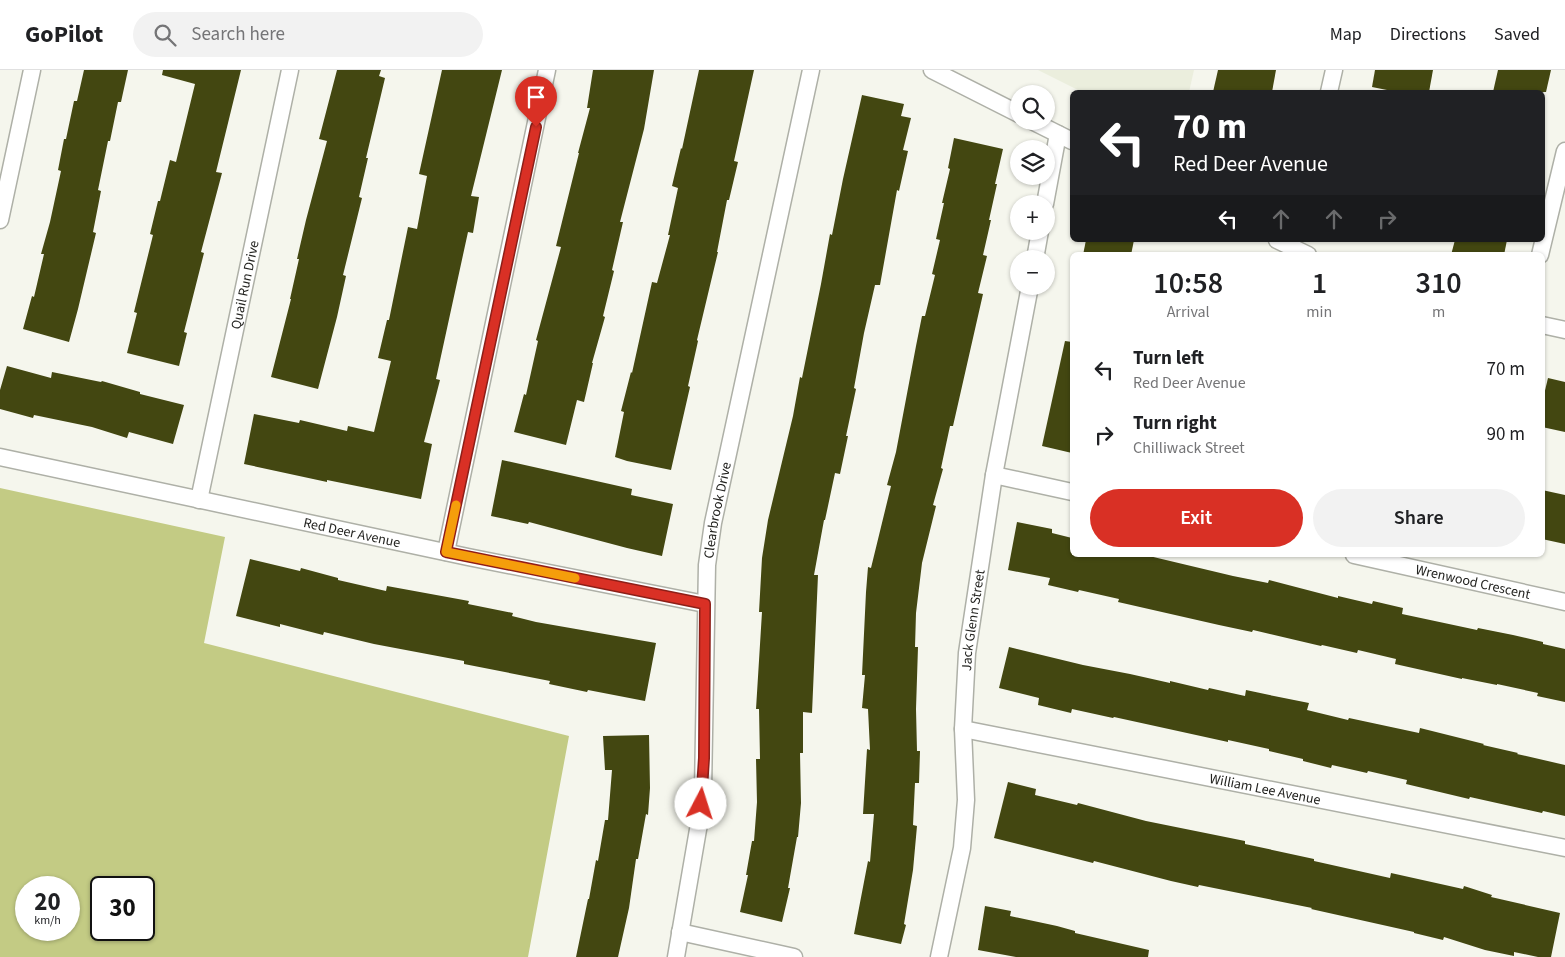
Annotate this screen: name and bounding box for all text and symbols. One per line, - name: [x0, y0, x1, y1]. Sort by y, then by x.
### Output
- search box: [133, 12, 483, 57]
- text: GoPilot: [25, 17, 103, 52]
- icon: search: [151, 21, 179, 49]
- text: Search here: [191, 21, 285, 48]
- text: Map: [1330, 22, 1362, 47]
- text: Directions: [1390, 22, 1466, 47]
- text: Saved: [1494, 22, 1540, 47]
- pin: [515, 76, 557, 127]
- icon: arrive: [522, 83, 550, 111]
- map controls: [1010, 85, 1055, 295]
- button: search: [1010, 85, 1055, 130]
- text: 70 m: [1173, 102, 1247, 152]
- icon: left: [1090, 110, 1155, 175]
- button: layers: [1010, 140, 1055, 185]
- text: Red Deer Avenue: [1173, 148, 1328, 180]
- button: +: [1010, 195, 1055, 240]
- icon: left: [1214, 205, 1242, 233]
- icon: ahead: [1267, 205, 1295, 233]
- icon: ahead: [1320, 205, 1348, 233]
- icon: right: [1373, 205, 1401, 233]
- street label: Quail Run Drive: [226, 239, 265, 331]
- button: −: [1010, 250, 1055, 295]
- text: 10:58: [1153, 262, 1223, 305]
- text: 1: [1312, 262, 1327, 305]
- text: 310: [1416, 262, 1462, 305]
- text: Arrival: [1167, 301, 1210, 323]
- text: min: [1306, 301, 1332, 323]
- text: m: [1432, 301, 1445, 323]
- text: Turn left: [1133, 345, 1204, 372]
- icon: left: [1090, 356, 1118, 384]
- text: 70 m: [1487, 356, 1525, 383]
- text: Red Deer Avenue: [1133, 372, 1246, 394]
- text: Turn right: [1133, 410, 1217, 437]
- icon: right: [1090, 421, 1118, 449]
- text: 90 m: [1487, 421, 1525, 448]
- text: Chilliwack Street: [1133, 437, 1245, 459]
- street label: Clearbrook Drive: [699, 460, 737, 560]
- button: Exit: [1090, 489, 1303, 547]
- button: Share: [1313, 489, 1525, 547]
- street label: Red Deer Avenue: [301, 513, 402, 553]
- street label: Wrenwood Crescent: [1414, 560, 1532, 605]
- street label: Jack Glenn Street: [957, 568, 991, 671]
- street label: William Lee Avenue: [1208, 769, 1322, 810]
- position arrow: [674, 777, 726, 829]
- speed limit sign: 30: [90, 876, 155, 941]
- text: 20: [34, 884, 61, 920]
- text: km/h: [34, 912, 61, 929]

